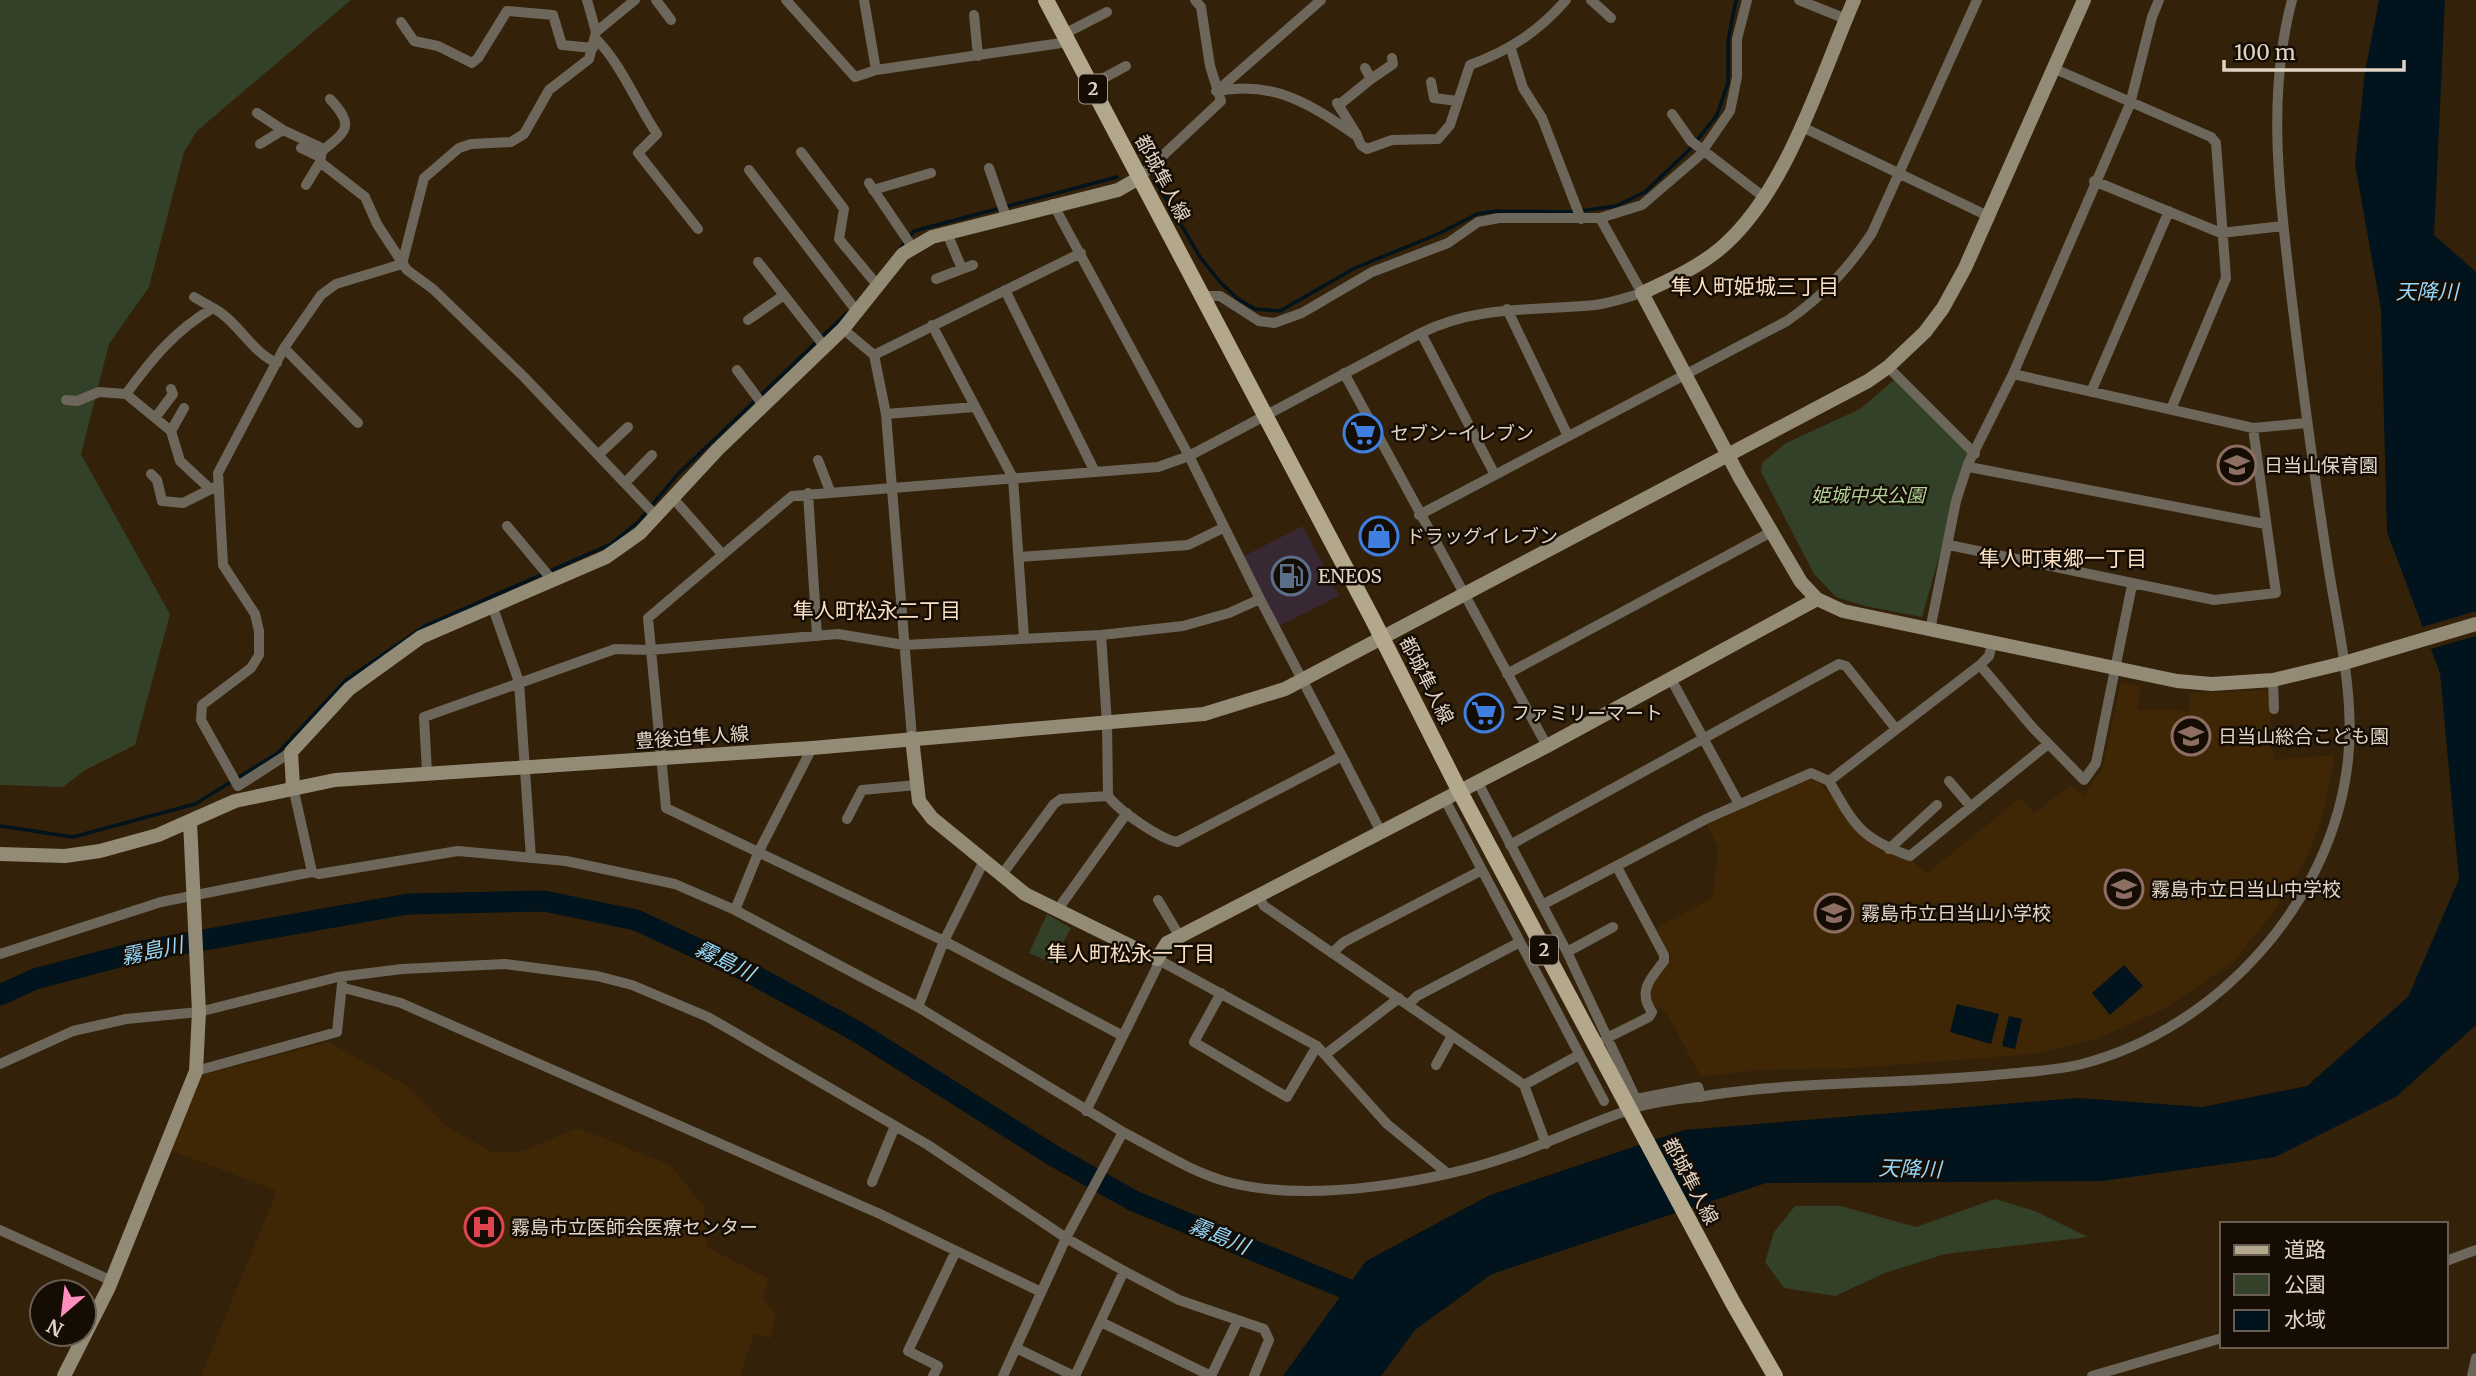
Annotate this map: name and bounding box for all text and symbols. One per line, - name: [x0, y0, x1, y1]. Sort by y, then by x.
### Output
- scale bar: [2224, 28, 2404, 72]
- text: 100 m: [2234, 39, 2296, 66]
- road number: 2: [1079, 74, 1107, 104]
- street label: 都城隼人線: [1130, 130, 1196, 226]
- district label: 隼人町姫城三丁目: [1671, 273, 1839, 300]
- water label: 天降川: [2396, 278, 2460, 305]
- supermarket icon: セブン-イレブン: [1342, 412, 1384, 454]
- place label: セブン-イレブン: [1390, 421, 1534, 445]
- school or university icon: 日当山保育園: [2216, 444, 2258, 486]
- place label: 日当山保育園: [2264, 453, 2378, 477]
- park label: 姫城中央公園: [1811, 483, 1928, 507]
- shop icon: ドラッグイレブン: [1358, 515, 1400, 557]
- place label: ドラッグイレブン: [1406, 524, 1558, 548]
- district label: 隼人町東郷一丁目: [1979, 545, 2147, 572]
- fuel station icon: ENEOS: [1270, 555, 1312, 597]
- place label: ENEOS: [1318, 564, 1382, 588]
- district label: 隼人町松永二丁目: [793, 597, 961, 624]
- street label: 都城隼人線: [1395, 632, 1459, 728]
- supermarket icon: ファミリーマート: [1463, 692, 1505, 734]
- place label: ファミリーマート: [1511, 701, 1663, 725]
- school or university icon: 日当山総合こども園: [2170, 715, 2212, 757]
- street label: 豊後迫隼人線: [634, 721, 750, 753]
- place label: 日当山総合こども園: [2218, 724, 2389, 748]
- school or university icon: 霧島市立日当山中学校: [2103, 868, 2145, 910]
- place label: 霧島市立日当山中学校: [2151, 877, 2341, 901]
- school or university icon: 霧島市立日当山小学校: [1813, 892, 1855, 934]
- place label: 霧島市立日当山小学校: [1861, 901, 2051, 925]
- water label: 霧島川: [118, 930, 187, 970]
- water label: 霧島川: [691, 935, 761, 987]
- road number: 2: [1530, 936, 1558, 965]
- district label: 隼人町松永一丁目: [1047, 940, 1215, 967]
- street label: 都城隼人線: [1658, 1133, 1724, 1229]
- water label: 天降川: [1878, 1154, 1944, 1183]
- hospital icon: 霧島市立医師会医療センター: [463, 1206, 505, 1248]
- water label: 霧島川: [1185, 1211, 1255, 1261]
- place label: 霧島市立医師会医療センター: [511, 1215, 758, 1239]
- legend: [2220, 1222, 2448, 1348]
- text: 道路: [2284, 1236, 2326, 1263]
- text: 公園: [2284, 1271, 2326, 1298]
- north arrow: [28, 1278, 98, 1348]
- text: 水域: [2284, 1306, 2326, 1333]
- text: N: [43, 1314, 67, 1342]

